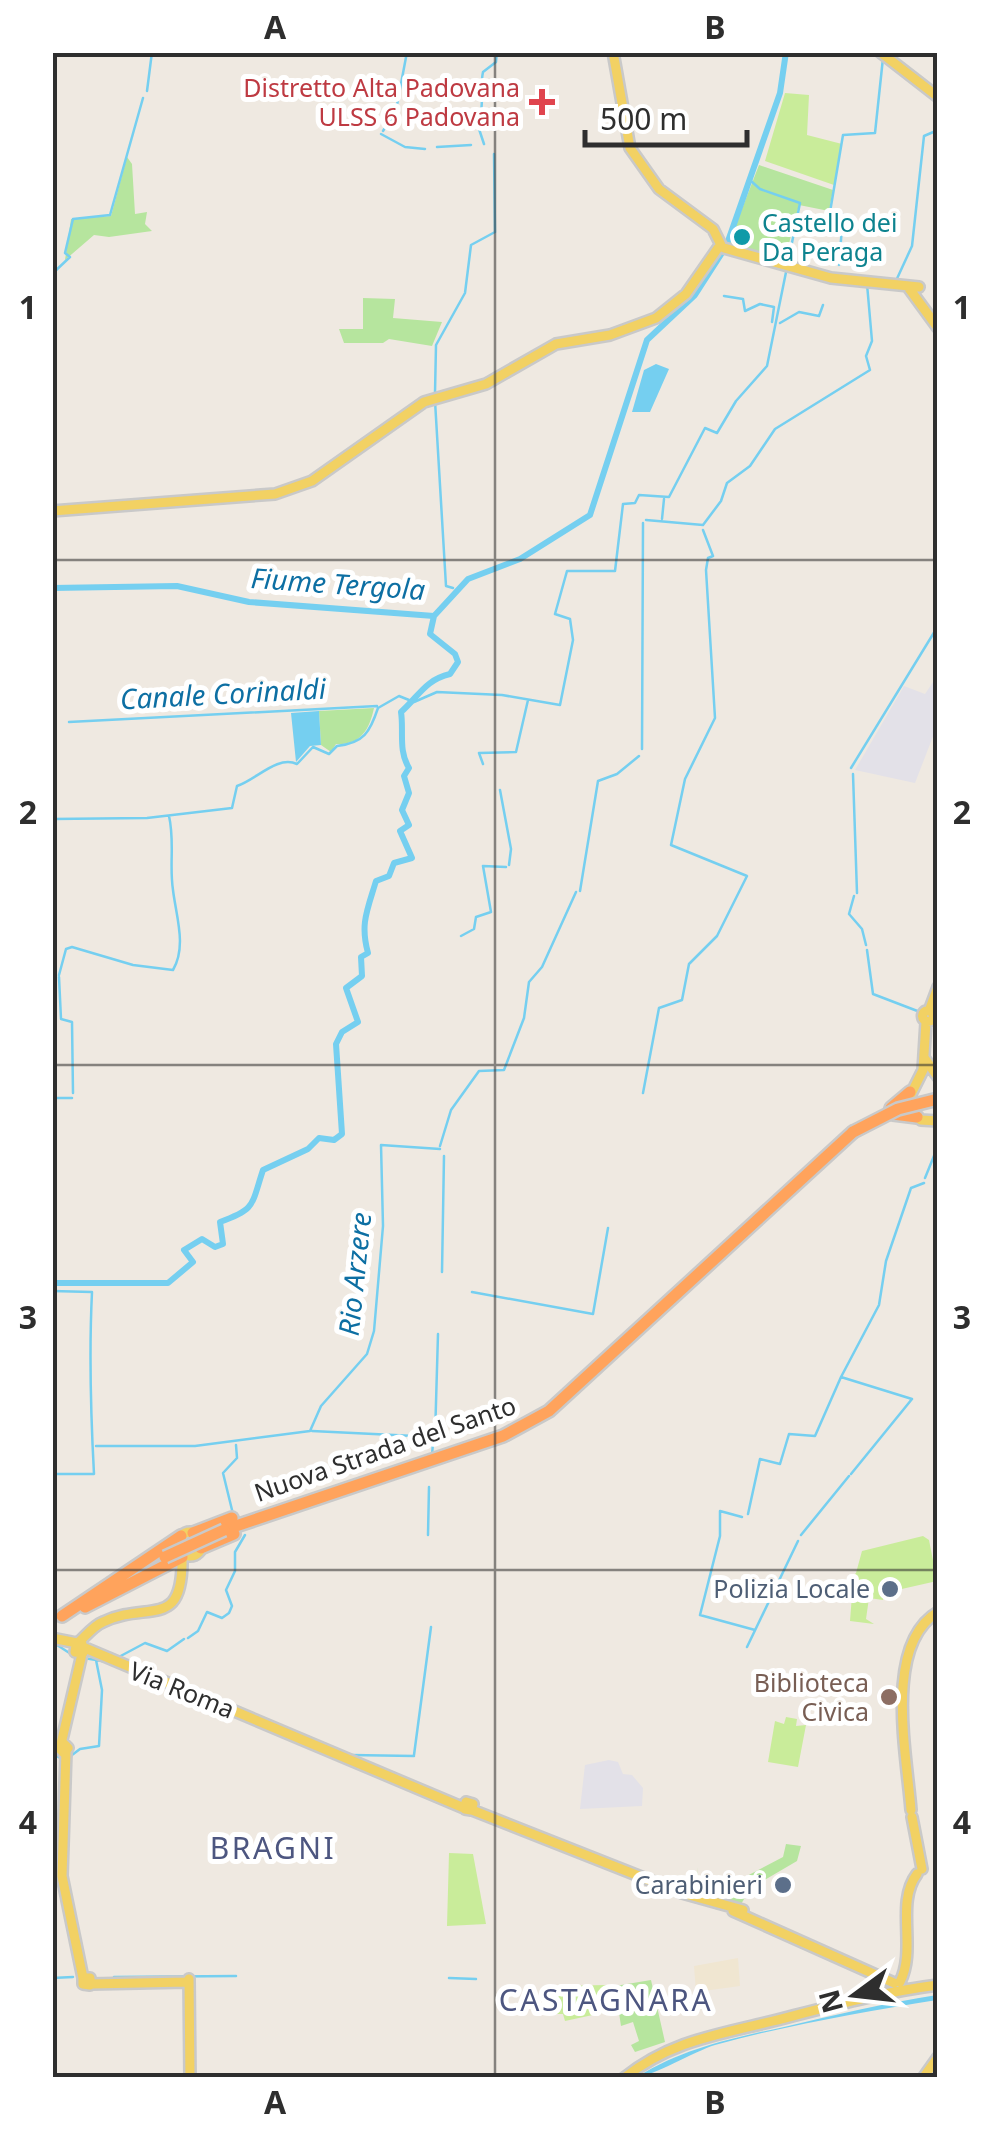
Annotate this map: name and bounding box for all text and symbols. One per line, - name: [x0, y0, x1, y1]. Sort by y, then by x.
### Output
- text: A: [264, 5, 287, 48]
- text: B: [704, 5, 726, 48]
- place label: Distretto Alta Padovana ULSS 6 Padovana: [243, 70, 520, 133]
- scale bar: [585, 85, 748, 147]
- marker: Distretto Alta Padovana ULSS 6 Padovana: [529, 89, 555, 115]
- text: 500 m: [600, 98, 687, 139]
- place label: Castello dei Da Peraga: [762, 205, 897, 268]
- marker: Castello dei Da Peraga: [731, 226, 753, 248]
- text: 1: [19, 285, 37, 328]
- text: 1: [953, 285, 971, 328]
- water label: Fiume Tergola: [250, 558, 427, 608]
- water label: Canale Corinaldi: [119, 669, 328, 717]
- text: 2: [19, 790, 37, 833]
- text: 2: [953, 790, 971, 833]
- water label: Rio Arzere: [329, 1210, 379, 1338]
- text: 3: [19, 1295, 37, 1338]
- text: 3: [953, 1295, 971, 1338]
- street label: Nuova Strada del Santo: [249, 1387, 520, 1509]
- place label: Polizia Locale: [713, 1571, 870, 1605]
- marker: Polizia Locale: [879, 1578, 901, 1600]
- street label: Via Roma: [125, 1653, 240, 1725]
- place label: Biblioteca Civica: [754, 1665, 869, 1728]
- marker: Biblioteca Civica: [878, 1686, 900, 1708]
- text: 4: [19, 1800, 37, 1843]
- text: 4: [953, 1800, 971, 1843]
- district label: BRAGNI: [210, 1827, 336, 1868]
- place label: Carabinieri: [635, 1867, 763, 1901]
- marker: Carabinieri: [772, 1874, 794, 1896]
- north arrow: [805, 1945, 905, 2045]
- district label: CASTAGNARA: [499, 1979, 713, 2020]
- text: N: [809, 1986, 851, 2018]
- text: A: [264, 2080, 287, 2123]
- text: B: [704, 2080, 726, 2123]

